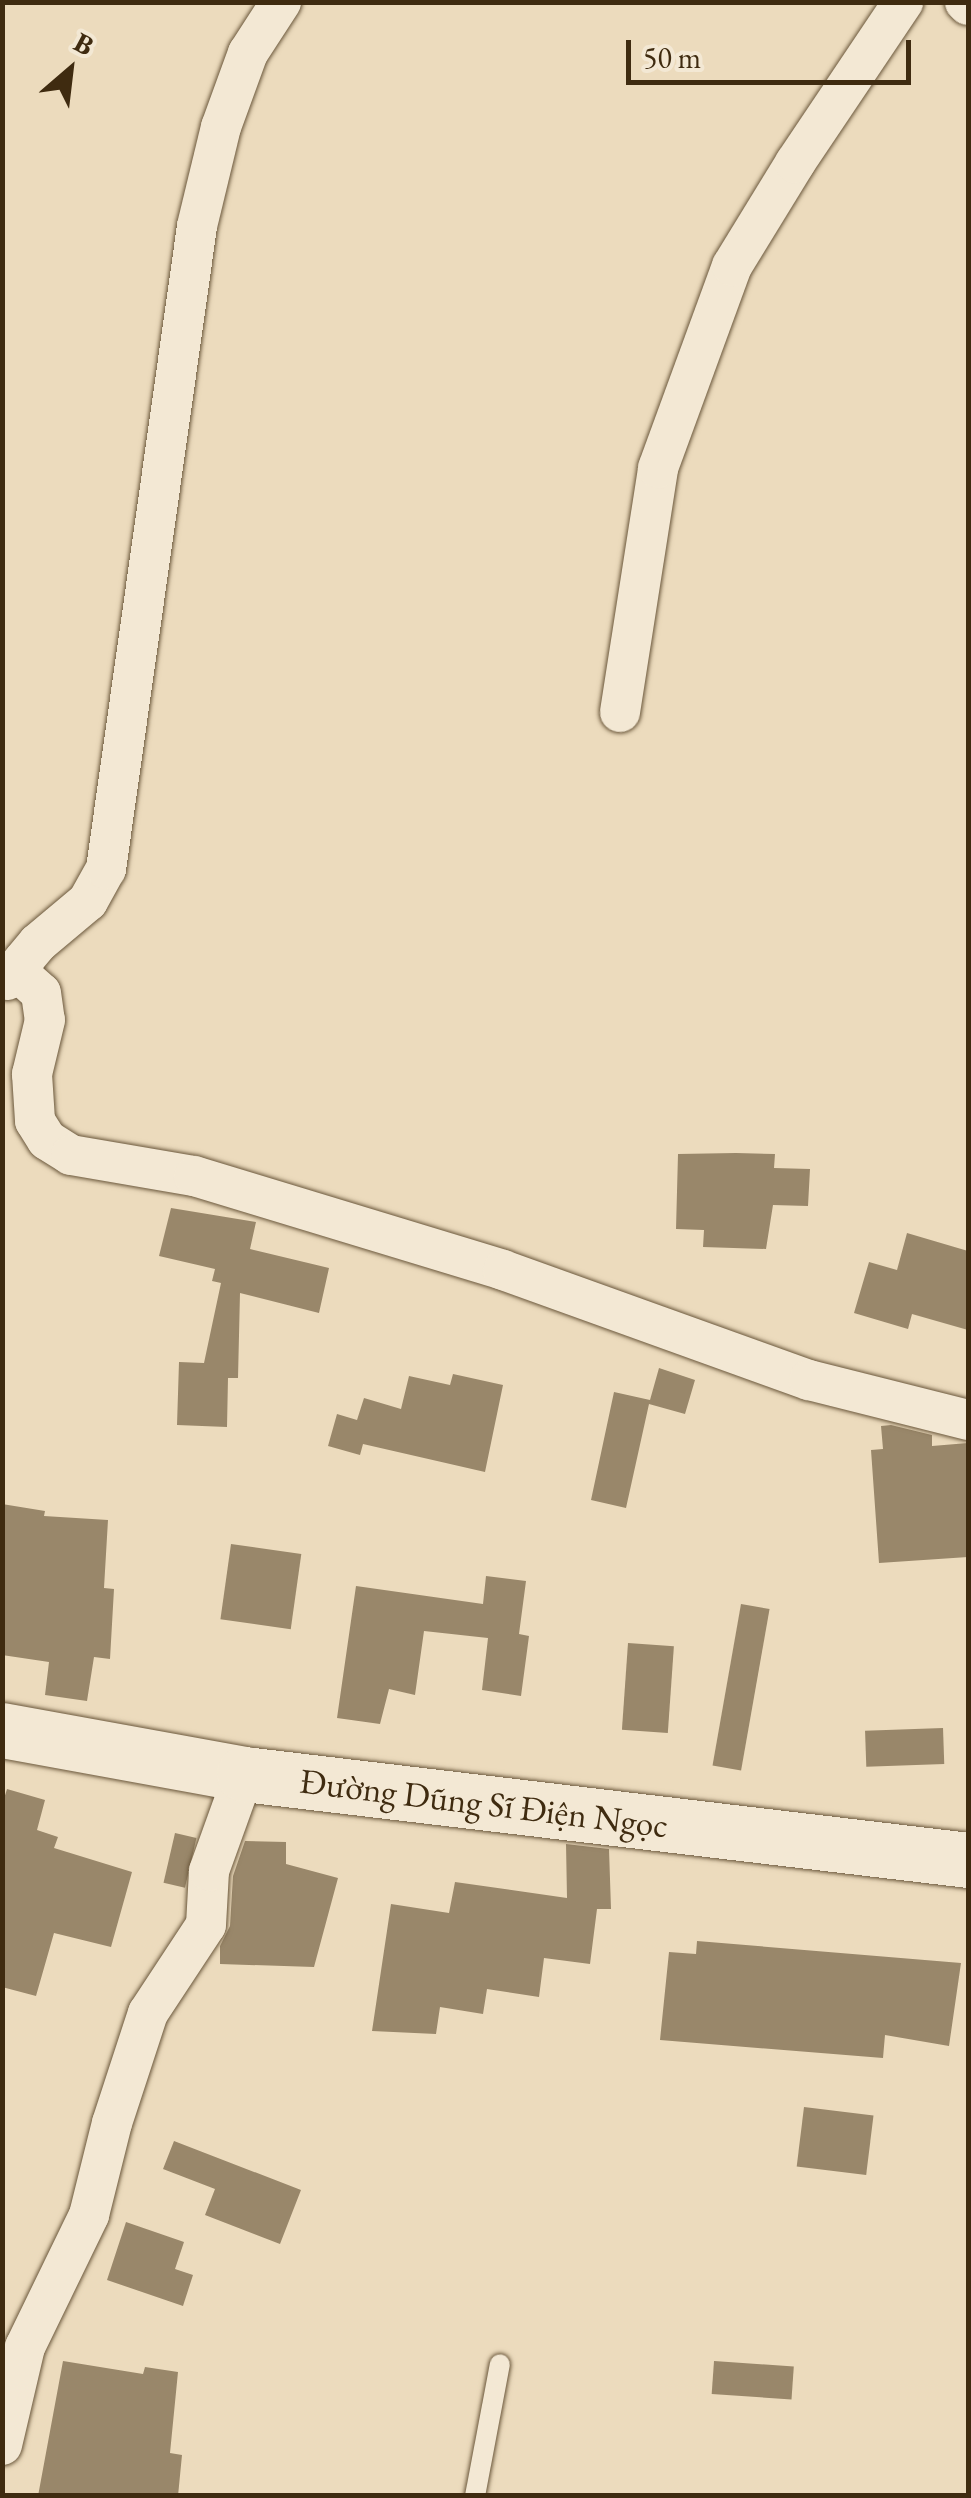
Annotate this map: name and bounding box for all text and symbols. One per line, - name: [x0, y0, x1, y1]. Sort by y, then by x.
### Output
- north arrow: [20, 20, 120, 120]
- scale bar: [631, 20, 916, 82]
- text: B: [68, 24, 100, 64]
- text: 50 m: [643, 38, 701, 77]
- street label: Đường Dũng Sĩ Điện Ngọc: [298, 1760, 670, 1846]

